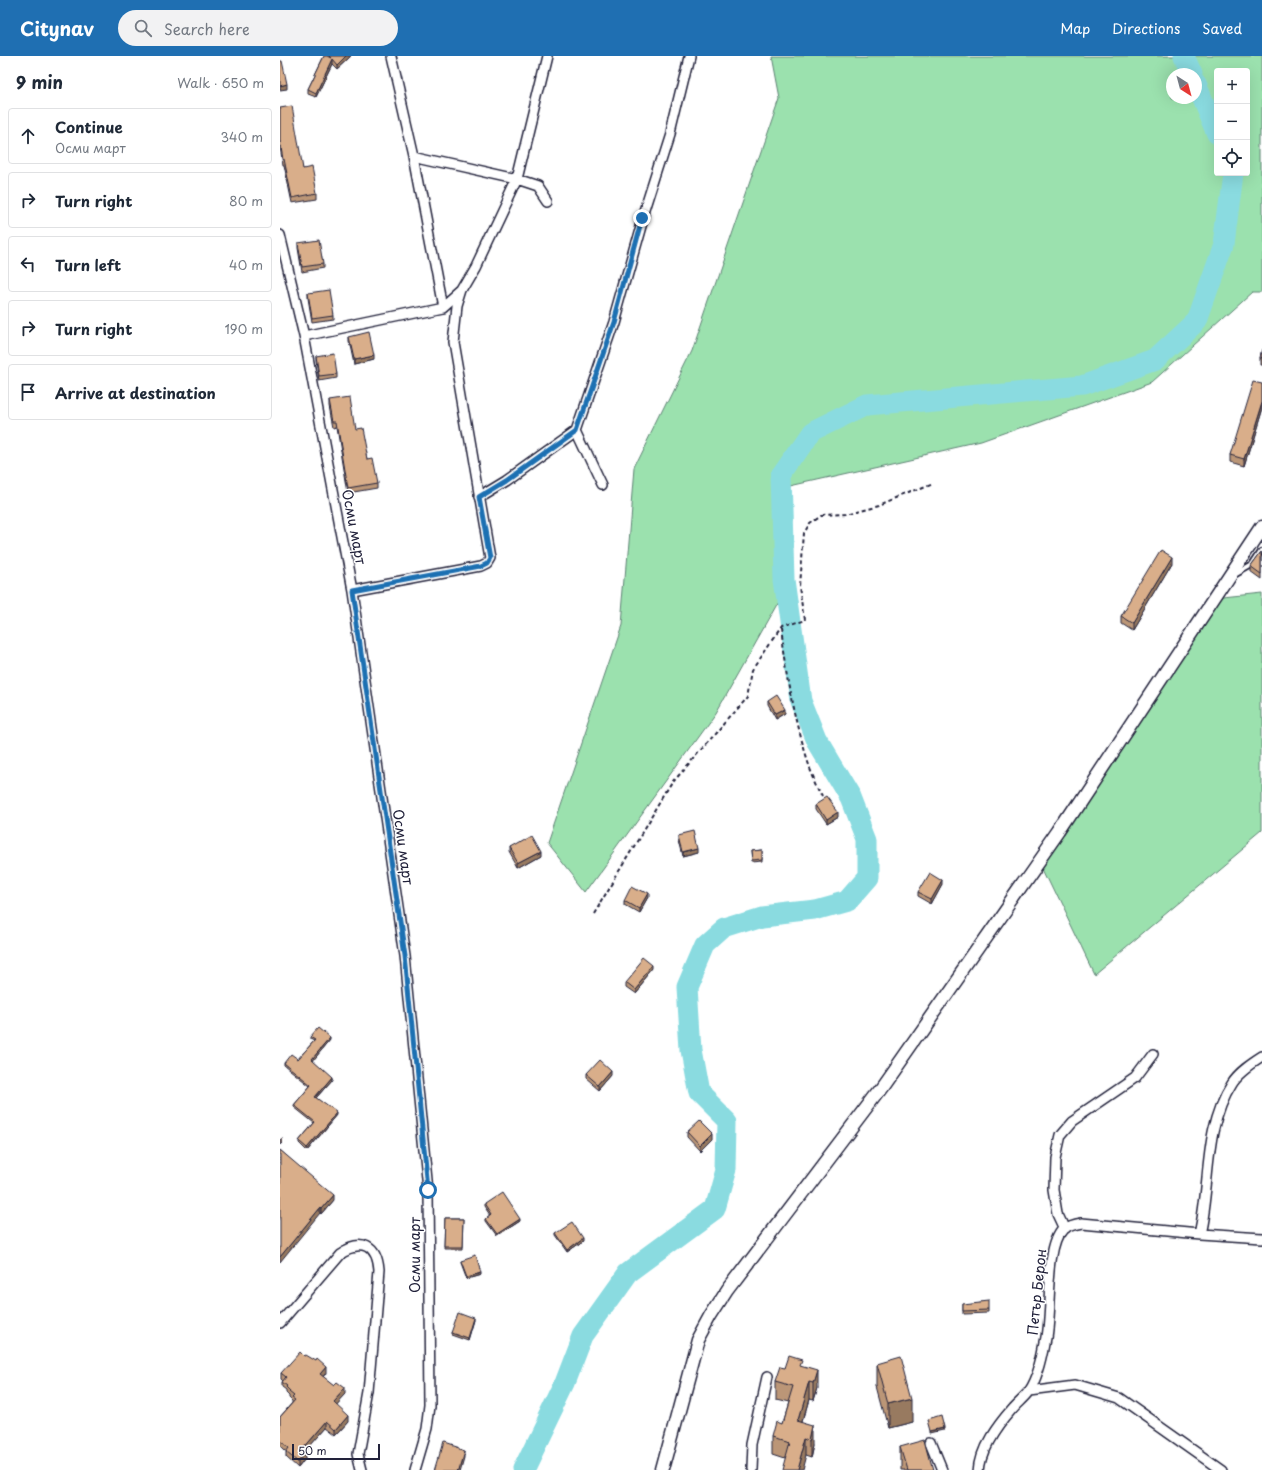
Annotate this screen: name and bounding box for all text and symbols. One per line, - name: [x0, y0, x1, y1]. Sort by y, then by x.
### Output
- search box: [118, 10, 398, 46]
- text: Citynav: [20, 14, 94, 42]
- icon: search: [132, 17, 154, 39]
- text: Search here: [164, 17, 250, 40]
- text: Map: [1060, 18, 1090, 39]
- text: Directions: [1112, 18, 1180, 39]
- text: Saved: [1202, 18, 1242, 39]
- north arrow: [1166, 68, 1202, 104]
- map controls: [1214, 68, 1250, 176]
- button: +: [1214, 68, 1250, 104]
- text: 9 min: [16, 69, 63, 95]
- text: Walk · 650 m: [177, 73, 264, 92]
- button: −: [1214, 104, 1250, 140]
- text: Continue: [55, 115, 123, 138]
- icon: ahead: [17, 125, 39, 147]
- text: 340 m: [220, 127, 263, 146]
- text: Осми март: [55, 138, 126, 157]
- button: locate: [1214, 140, 1250, 176]
- icon: right: [17, 189, 39, 211]
- text: Turn right: [55, 189, 132, 212]
- text: 80 m: [229, 191, 263, 210]
- route end: [633, 209, 651, 227]
- icon: left: [17, 253, 39, 275]
- text: Turn left: [55, 253, 121, 276]
- text: 40 m: [229, 255, 263, 274]
- icon: right: [17, 317, 39, 339]
- text: Turn right: [55, 317, 132, 340]
- text: 190 m: [224, 319, 263, 338]
- icon: arrive: [17, 381, 39, 403]
- text: Arrive at destination: [55, 381, 216, 404]
- street label: Осми март: [337, 487, 372, 567]
- street label: Осми март: [388, 808, 419, 886]
- route start: [419, 1181, 437, 1199]
- street label: Осми март: [404, 1217, 425, 1293]
- street label: Петър Берон: [1022, 1248, 1051, 1336]
- scale bar: [292, 1442, 380, 1461]
- text: 50 m: [298, 1442, 327, 1459]

